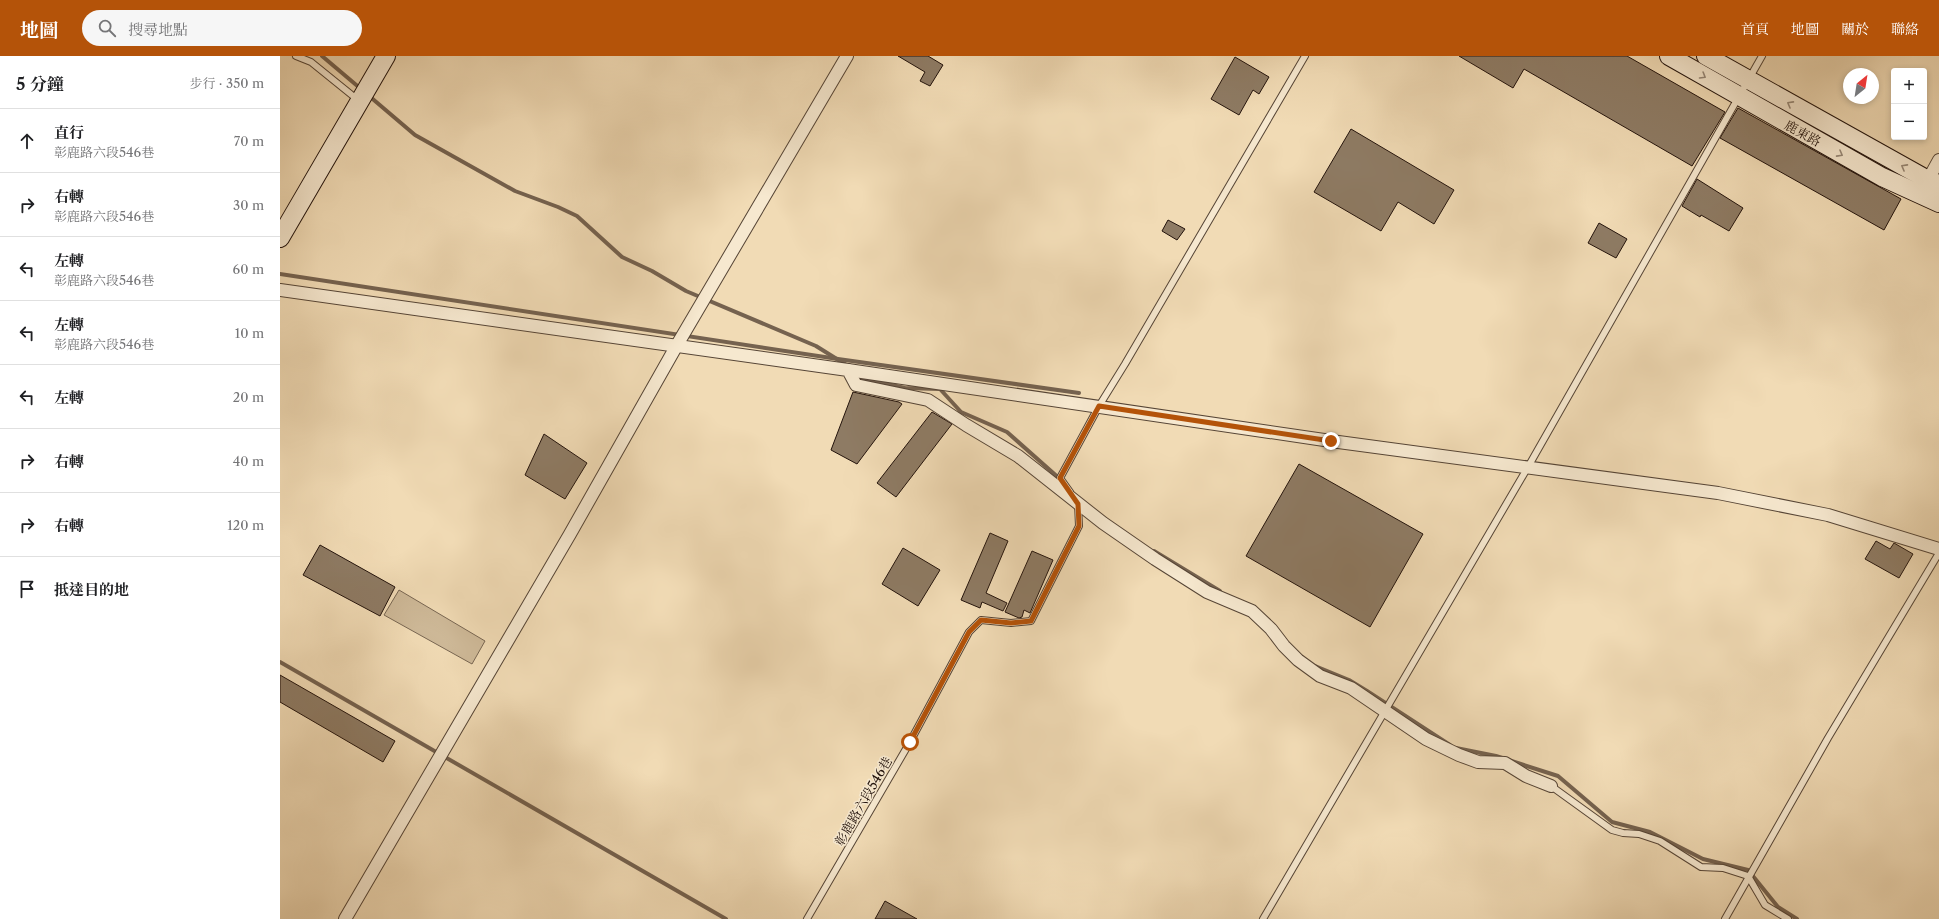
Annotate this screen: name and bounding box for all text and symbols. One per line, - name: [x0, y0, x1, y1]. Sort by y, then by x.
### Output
- search box: [82, 10, 362, 46]
- icon: search: [96, 17, 118, 39]
- text: 地圖: [20, 19, 58, 42]
- text: 搜尋地點: [128, 20, 188, 39]
- text: 首頁: [1741, 20, 1769, 38]
- text: 地圖: [1791, 20, 1819, 38]
- text: 關於: [1841, 20, 1869, 38]
- text: 聯絡: [1891, 20, 1919, 38]
- north arrow: [1843, 68, 1879, 104]
- map controls: [1891, 68, 1927, 140]
- button: +: [1891, 68, 1927, 104]
- one-way arrow: [1699, 71, 1706, 78]
- text: 5 分鐘: [16, 74, 64, 94]
- text: 步行 · 350 m: [189, 75, 264, 91]
- one-way arrow: [1787, 101, 1795, 109]
- button: −: [1891, 104, 1927, 140]
- street label: 鹿東路: [1782, 117, 1824, 149]
- text: 直行: [54, 123, 84, 142]
- icon: ahead: [16, 130, 38, 152]
- text: 70 m: [234, 133, 264, 149]
- text: 彰鹿路六段546巷: [54, 144, 154, 160]
- one-way arrow: [1836, 149, 1844, 156]
- one-way arrow: [1901, 164, 1908, 172]
- text: 右轉: [54, 187, 84, 206]
- icon: right: [16, 194, 38, 216]
- text: 30 m: [233, 197, 264, 213]
- text: 彰鹿路六段546巷: [54, 208, 154, 224]
- text: 左轉: [54, 251, 84, 270]
- icon: left: [16, 258, 38, 280]
- text: 60 m: [233, 261, 264, 277]
- text: 彰鹿路六段546巷: [54, 272, 154, 288]
- text: 左轉: [54, 315, 84, 334]
- icon: left: [16, 322, 38, 344]
- text: 10 m: [235, 325, 264, 341]
- text: 彰鹿路六段546巷: [54, 336, 154, 352]
- icon: left: [16, 386, 38, 408]
- text: 左轉: [54, 388, 84, 407]
- text: 20 m: [233, 389, 264, 405]
- route end: [1322, 432, 1340, 450]
- icon: right: [16, 450, 38, 472]
- text: 右轉: [54, 452, 84, 471]
- text: 40 m: [233, 453, 264, 469]
- icon: right: [16, 514, 38, 536]
- text: 右轉: [54, 516, 84, 535]
- text: 120 m: [227, 517, 264, 533]
- icon: arrive: [16, 578, 38, 600]
- text: 抵達目的地: [54, 580, 129, 599]
- route start: [901, 733, 919, 751]
- street label: 彰鹿路六段546巷: [831, 754, 895, 848]

